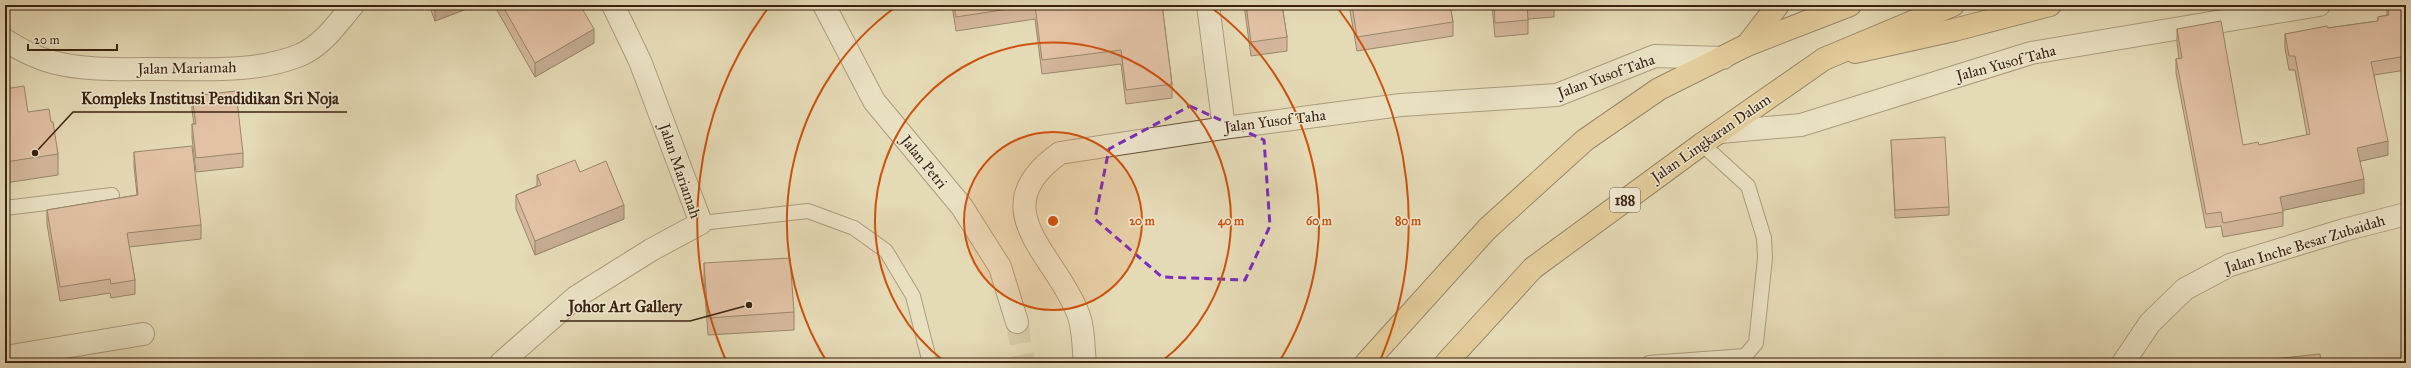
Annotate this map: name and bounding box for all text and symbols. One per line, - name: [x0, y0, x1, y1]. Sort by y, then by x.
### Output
- scale bar: [28, 26, 117, 52]
- text: 20 m: [34, 33, 60, 47]
- street label: Jalan Yusof Taha: [1952, 41, 2058, 86]
- street label: Jalan Yusof Taha: [1553, 50, 1658, 104]
- street label: Jalan Mariamah: [135, 58, 237, 79]
- callout: Kompleks Institusi Pendidikan Sri Noja: [73, 84, 347, 112]
- text: Kompleks Institusi Pendidikan Sri Noja: [81, 89, 340, 109]
- street label: Jalan Lingkaran Dalam: [1646, 90, 1775, 188]
- street label: Jalan Yusof Taha: [1221, 106, 1327, 137]
- street label: Jalan Mariamah: [654, 119, 705, 222]
- street label: Jalan Petri: [895, 130, 951, 193]
- road number: 188: [1610, 188, 1640, 212]
- street label: Jalan Inche Besar Zubaidah: [2221, 211, 2388, 278]
- centre of rings: [1046, 214, 1060, 228]
- text: 20 m: [1129, 214, 1156, 228]
- text: 40 m: [1218, 214, 1245, 229]
- text: 60 m: [1306, 214, 1333, 228]
- text: 80 m: [1395, 214, 1422, 228]
- callout: Johor Art Gallery: [560, 293, 690, 321]
- text: Johor Art Gallery: [566, 297, 683, 317]

